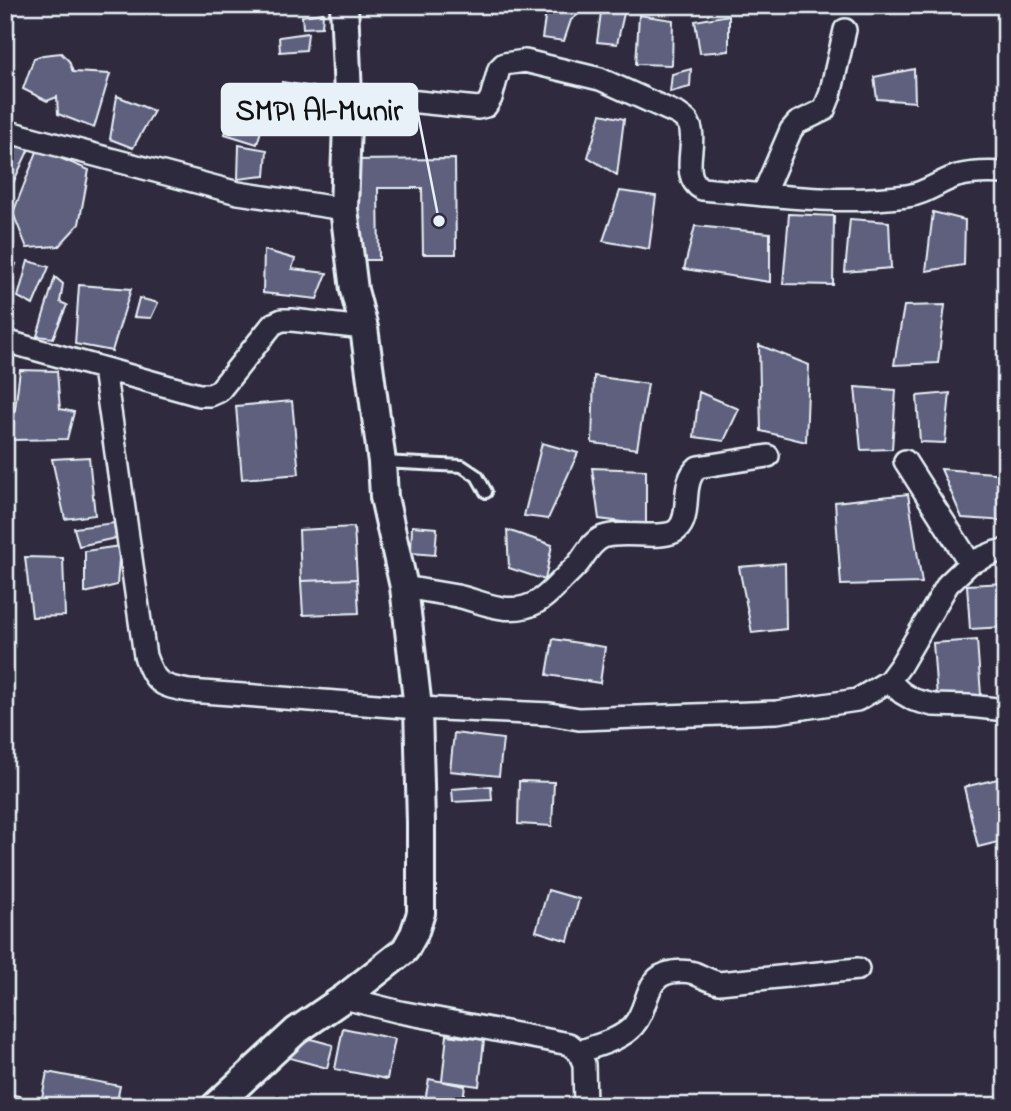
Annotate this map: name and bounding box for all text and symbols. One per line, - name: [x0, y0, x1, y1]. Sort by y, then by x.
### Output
- callout: SMPI Al-Munir: [222, 84, 417, 135]
- text: SMPI Al-Munir: [235, 91, 403, 135]

